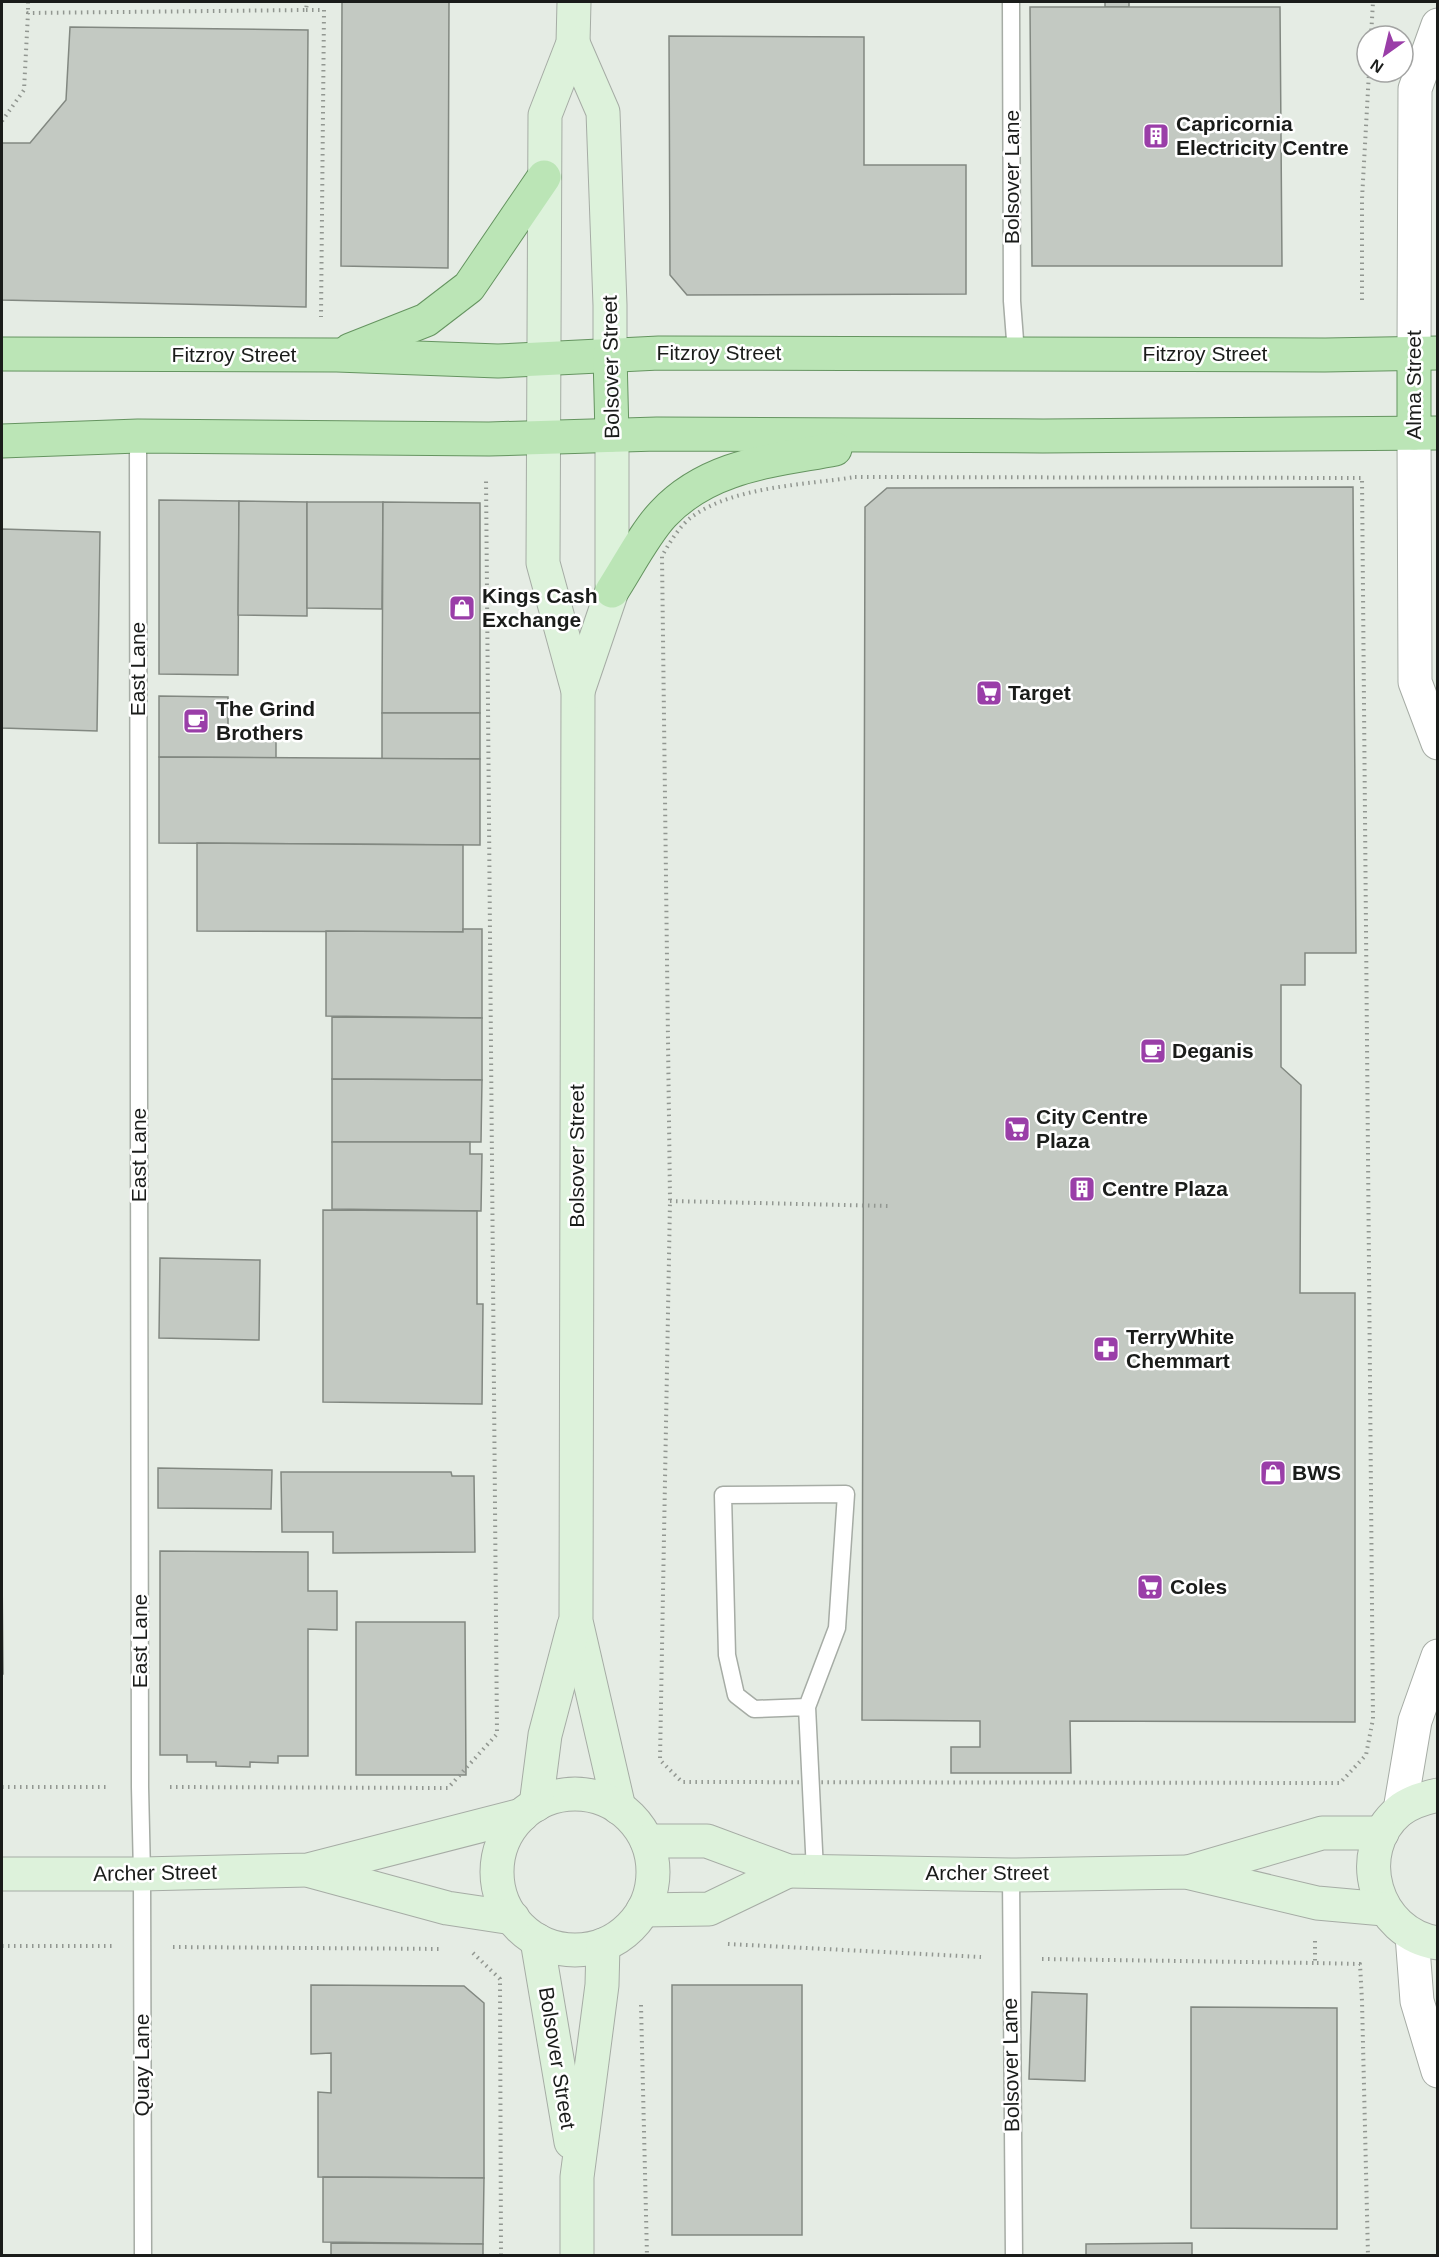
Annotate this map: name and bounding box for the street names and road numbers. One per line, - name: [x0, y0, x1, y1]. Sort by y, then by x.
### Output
- street label: Bolsover Lane: [1000, 110, 1023, 244]
- street label: Bolsover Street: [598, 295, 623, 439]
- street label: Alma Street: [1402, 330, 1425, 440]
- street label: Fitzroy Street: [657, 341, 782, 364]
- street label: Fitzroy Street: [1143, 342, 1268, 365]
- street label: Fitzroy Street: [172, 343, 297, 366]
- street label: East Lane: [126, 622, 149, 716]
- street label: Bolsover Street: [565, 1084, 588, 1228]
- street label: East Lane: [127, 1108, 150, 1202]
- street label: East Lane: [128, 1594, 151, 1688]
- street label: Archer Street: [93, 1860, 217, 1885]
- street label: Archer Street: [925, 1861, 1049, 1884]
- street label: Bolsover Street: [535, 1985, 580, 2131]
- street label: Bolsover Lane: [998, 1998, 1023, 2132]
- street label: Quay Lane: [130, 2014, 153, 2116]

